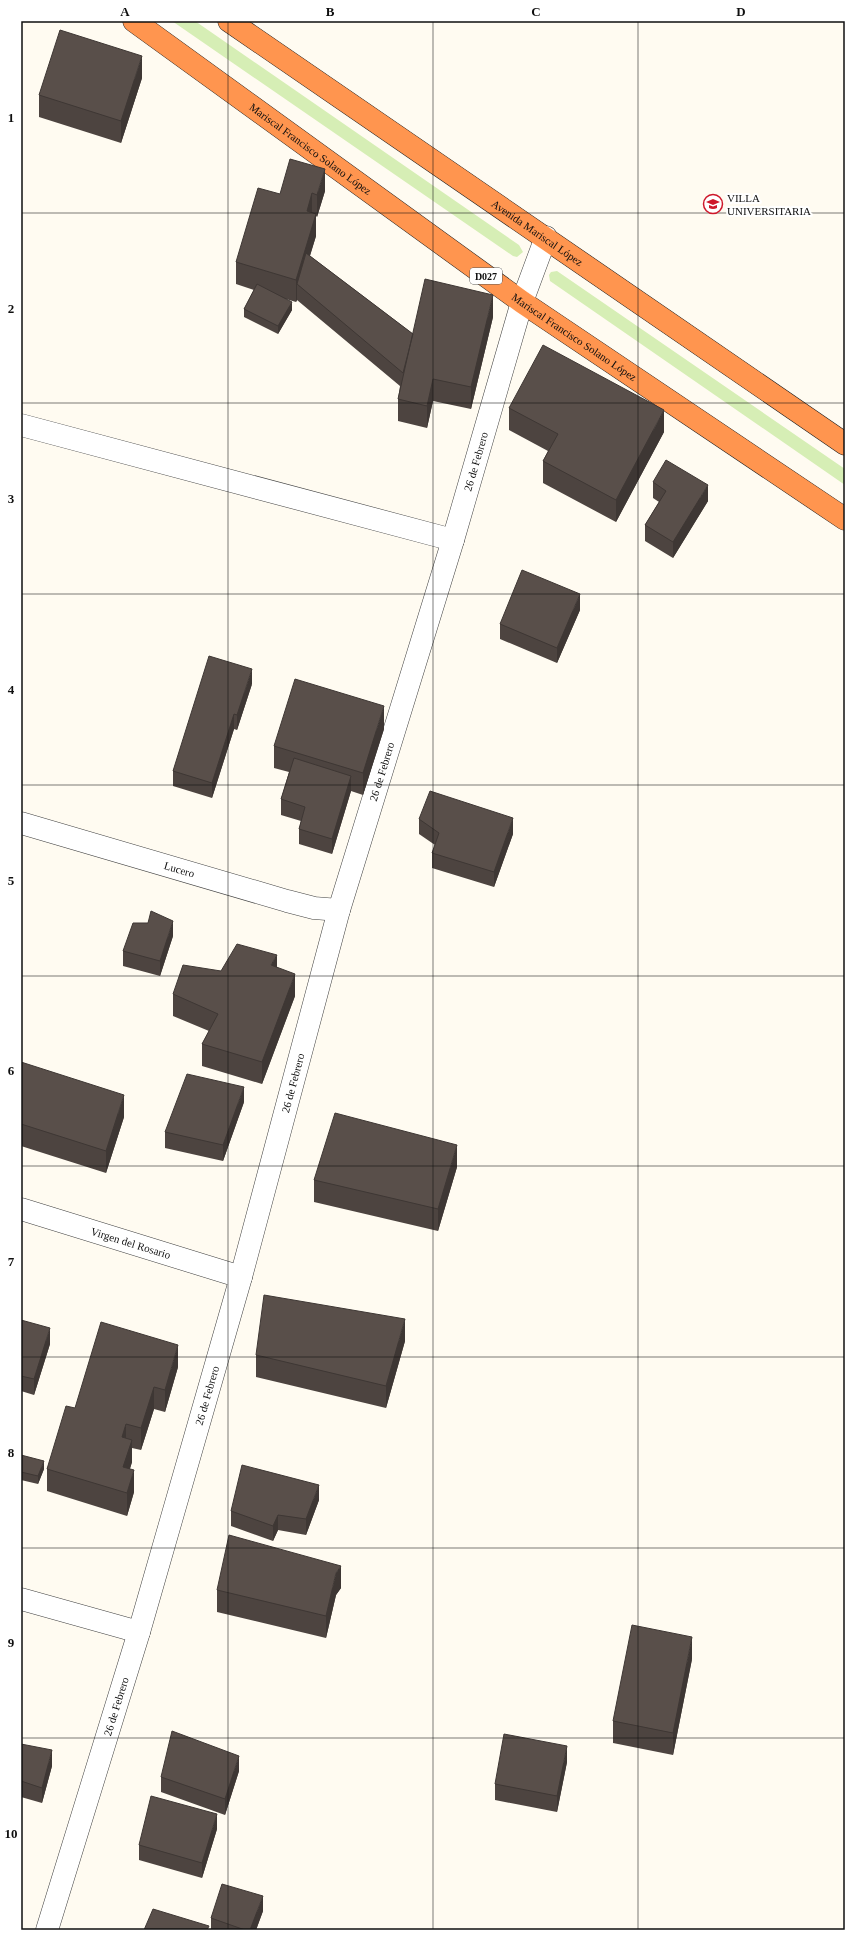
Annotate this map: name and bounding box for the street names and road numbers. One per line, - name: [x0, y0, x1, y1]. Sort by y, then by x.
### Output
- street label: Mariscal Francisco Solano López: [247, 101, 374, 197]
- street label: Avenida Mariscal López: [489, 197, 585, 268]
- road number: D027: [470, 268, 502, 284]
- street label: Mariscal Francisco Solano López: [510, 291, 639, 383]
- street label: 26 de Febrero: [461, 430, 490, 493]
- street label: 26 de Febrero: [367, 740, 397, 803]
- street label: Lucero: [163, 859, 196, 880]
- street label: 26 de Febrero: [279, 1051, 307, 1114]
- street label: Virgen del Rosario: [89, 1225, 173, 1261]
- street label: 26 de Febrero: [193, 1364, 221, 1426]
- street label: 26 de Febrero: [101, 1675, 131, 1737]

